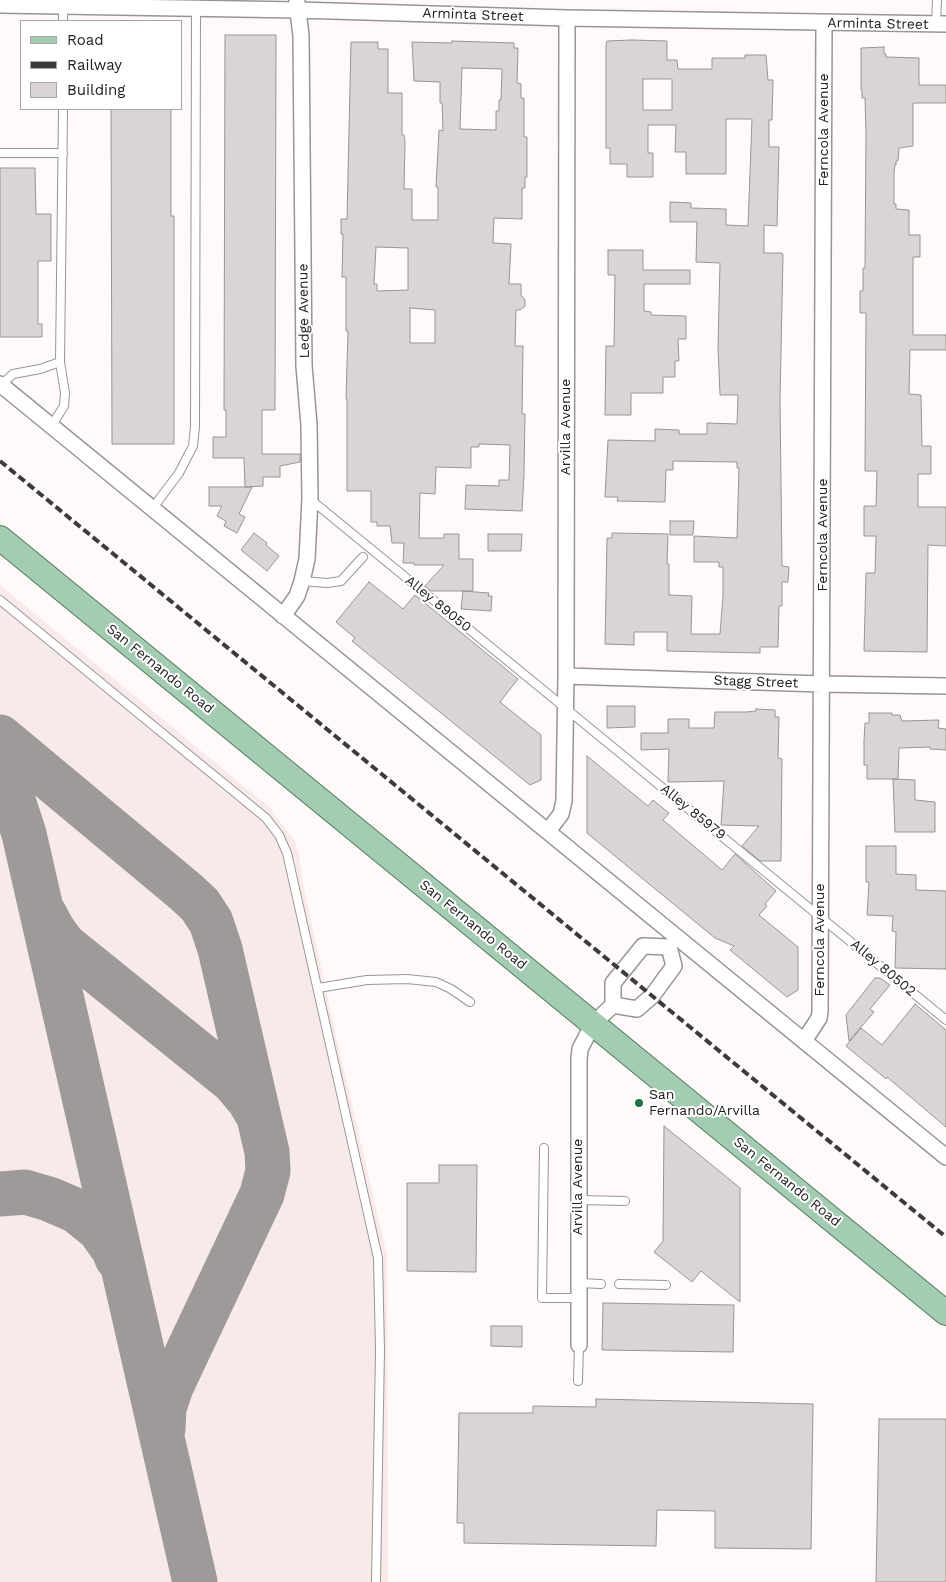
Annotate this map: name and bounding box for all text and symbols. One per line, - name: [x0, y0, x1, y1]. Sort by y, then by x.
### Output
- street label: Arminta Street: [422, 5, 524, 25]
- street label: Arminta Street: [827, 15, 929, 33]
- legend: [20, 20, 182, 110]
- text: Road: [67, 31, 104, 49]
- text: Railway: [67, 56, 122, 74]
- street label: Ferncola Avenue: [816, 74, 832, 186]
- text: Building: [67, 81, 125, 99]
- street label: Ledge Avenue: [295, 263, 313, 359]
- street label: Arvilla Avenue: [558, 379, 574, 475]
- street label: Ferncola Avenue: [815, 479, 831, 591]
- street label: Alley 89050: [401, 572, 475, 636]
- street label: San Fernando Road: [103, 621, 217, 717]
- street label: Stagg Street: [713, 672, 799, 692]
- street label: Alley 85979: [657, 781, 729, 843]
- street label: San Fernando Road: [416, 877, 530, 973]
- street label: Ferncola Avenue: [812, 884, 828, 996]
- street label: Alley 80502: [847, 936, 919, 1000]
- place label: San Fernando/Arvilla: [649, 1087, 760, 1120]
- marker: San Fernando/Arvilla: [633, 1097, 645, 1109]
- street label: San Fernando Road: [730, 1134, 844, 1230]
- street label: Arvilla Avenue: [570, 1139, 586, 1235]

